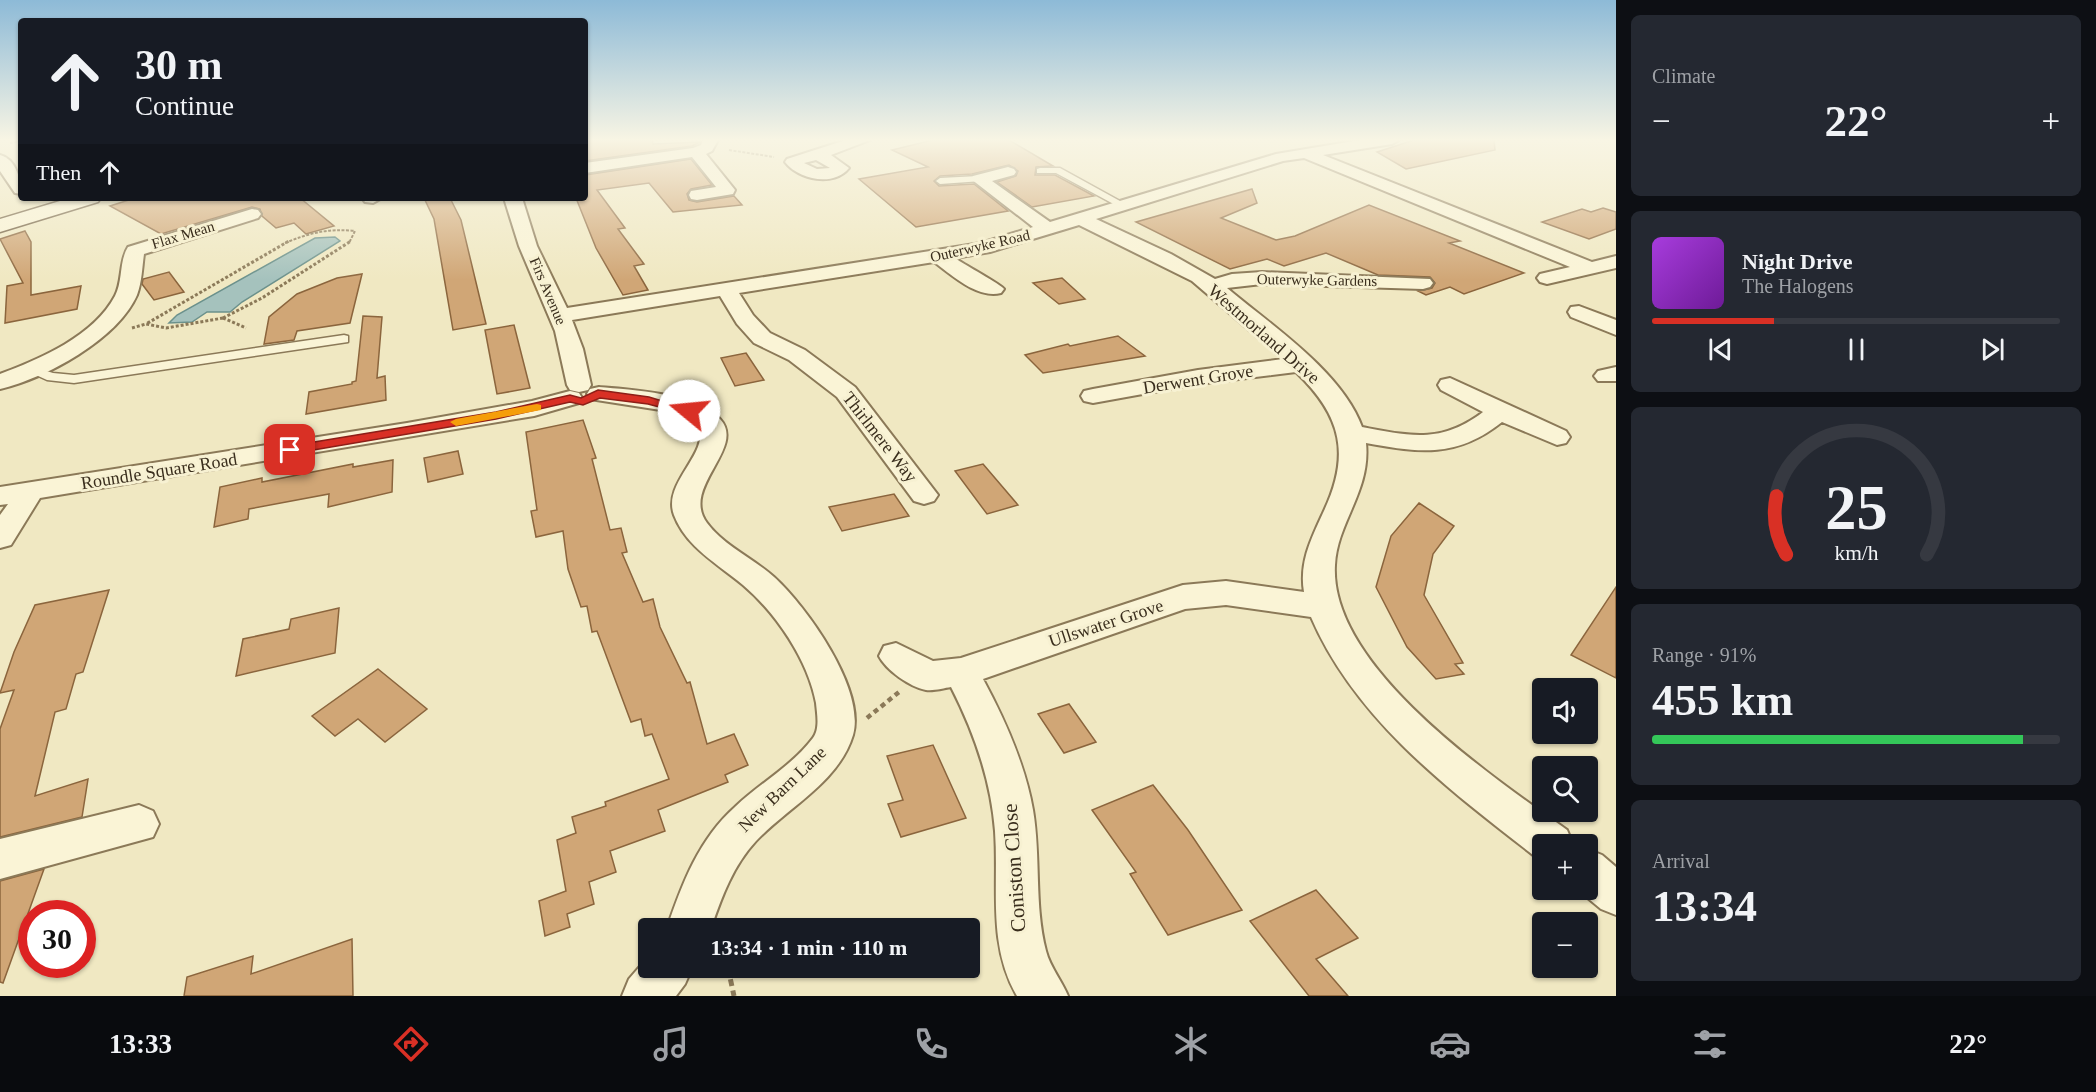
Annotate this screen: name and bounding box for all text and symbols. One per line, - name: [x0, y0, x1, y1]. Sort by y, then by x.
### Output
- icon: ahead: [36, 42, 114, 120]
- text: 30 m: [135, 42, 223, 88]
- text: Climate: [1652, 65, 1715, 87]
- text: Continue: [135, 91, 234, 121]
- text: 22°: [1825, 96, 1888, 146]
- text: −: [1652, 103, 1671, 139]
- text: +: [2041, 103, 2060, 139]
- icon: ahead: [93, 156, 126, 189]
- text: Then: [36, 160, 81, 185]
- street label: Flax Mean: [150, 218, 217, 252]
- street label: Outerwyke Road: [928, 227, 1032, 265]
- text: Night Drive: [1742, 249, 1853, 274]
- street label: Firs Avenue: [527, 255, 570, 327]
- street label: Outerwyke Gardens: [1257, 271, 1377, 289]
- text: The Halogens: [1742, 275, 1854, 297]
- street label: Westmorland Drive: [1204, 280, 1324, 388]
- icon: previous: [1704, 333, 1737, 366]
- icon: pause: [1840, 333, 1873, 366]
- icon: next: [1976, 333, 2009, 366]
- street label: Derwent Grove: [1141, 360, 1255, 398]
- position arrow: [657, 379, 721, 443]
- street label: Thirlmere Way: [839, 388, 921, 486]
- pin: [264, 424, 315, 475]
- icon: arrive: [273, 433, 306, 466]
- street label: Roundle Square Road: [79, 449, 239, 493]
- text: 25: [1825, 473, 1887, 542]
- text: km/h: [1834, 541, 1878, 565]
- street label: Ullswater Grove: [1046, 595, 1166, 651]
- text: Range · 91%: [1652, 644, 1756, 666]
- text: 455 km: [1652, 675, 1793, 725]
- map controls: [1532, 678, 1598, 978]
- button: sound: [1532, 678, 1598, 744]
- street label: New Barn Lane: [734, 742, 830, 836]
- button: search: [1532, 756, 1598, 822]
- street label: Coniston Close: [998, 803, 1030, 933]
- button: +: [1532, 834, 1598, 900]
- text: Arrival: [1652, 850, 1710, 872]
- text: 13:34: [1652, 881, 1757, 931]
- speed limit sign: 30: [18, 900, 96, 978]
- button: −: [1532, 912, 1598, 978]
- text: 13:34 · 1 min · 110 m: [711, 935, 907, 960]
- icon: directions: [390, 1023, 432, 1065]
- icon: music: [650, 1023, 692, 1065]
- icon: phone: [910, 1023, 952, 1065]
- icon: climate: [1170, 1023, 1212, 1065]
- icon: car: [1429, 1023, 1471, 1065]
- icon: filters: [1689, 1023, 1731, 1065]
- text: 13:33: [109, 1029, 172, 1059]
- text: 22°: [1949, 1029, 1987, 1059]

